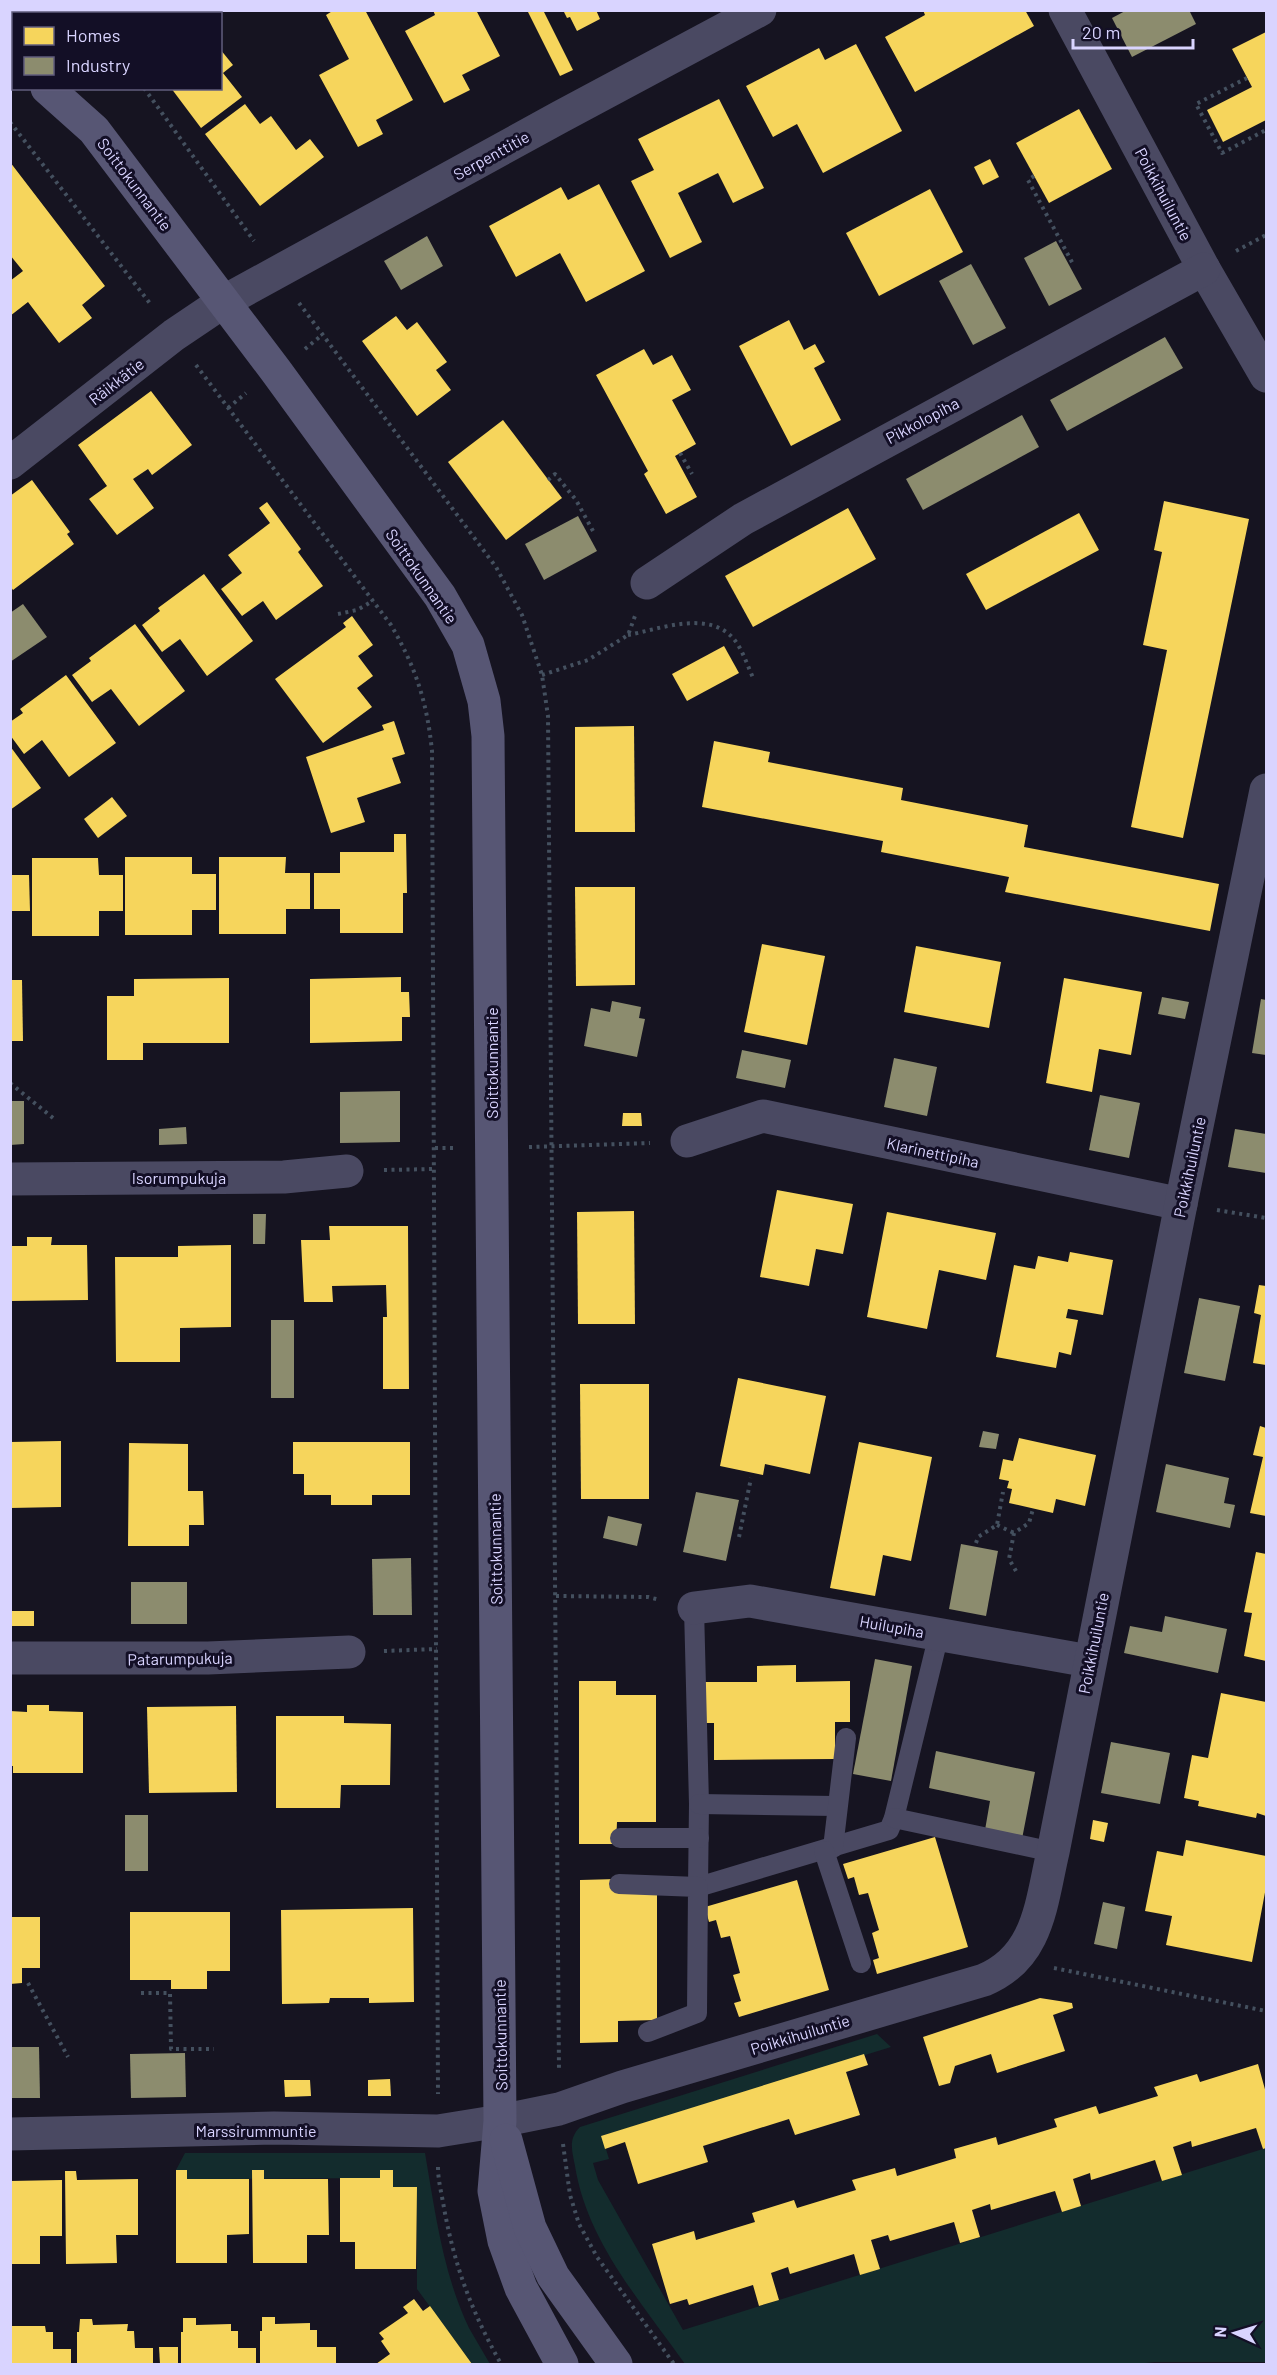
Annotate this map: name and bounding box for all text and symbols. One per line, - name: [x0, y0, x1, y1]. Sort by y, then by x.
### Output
- legend: [12, 12, 222, 90]
- scale bar: [1073, 12, 1193, 50]
- text: 20 m: [1082, 21, 1120, 43]
- text: Homes: [66, 24, 120, 46]
- text: Industry: [66, 54, 130, 76]
- street label: Serpenttitie: [450, 126, 532, 184]
- street label: Soittokunnantie: [94, 134, 176, 234]
- street label: Poikkihuiluntie: [1132, 144, 1196, 244]
- street label: Räikkätie: [85, 354, 147, 408]
- street label: Pikkolopiha: [882, 393, 962, 447]
- street label: Soittokunnantie: [382, 525, 462, 627]
- street label: Soittokunnantie: [482, 1007, 501, 1119]
- street label: Poikkihuiluntie: [1169, 1115, 1209, 1219]
- street label: Klarinettipiha: [885, 1133, 981, 1171]
- street label: Isorumpukuja: [132, 1168, 226, 1187]
- street label: Soittokunnantie: [485, 1493, 505, 1605]
- street label: Poikkihuiluntie: [1074, 1591, 1112, 1695]
- street label: Huilupiha: [858, 1611, 926, 1641]
- street label: Patarumpukuja: [127, 1648, 233, 1668]
- street label: Soittokunnantie: [490, 1979, 510, 2091]
- street label: Poikkihuiluntie: [748, 2010, 852, 2058]
- street label: Marssirummuntie: [195, 2121, 317, 2140]
- north arrow: [1205, 2303, 1265, 2363]
- text: N: [1210, 2326, 1229, 2338]

